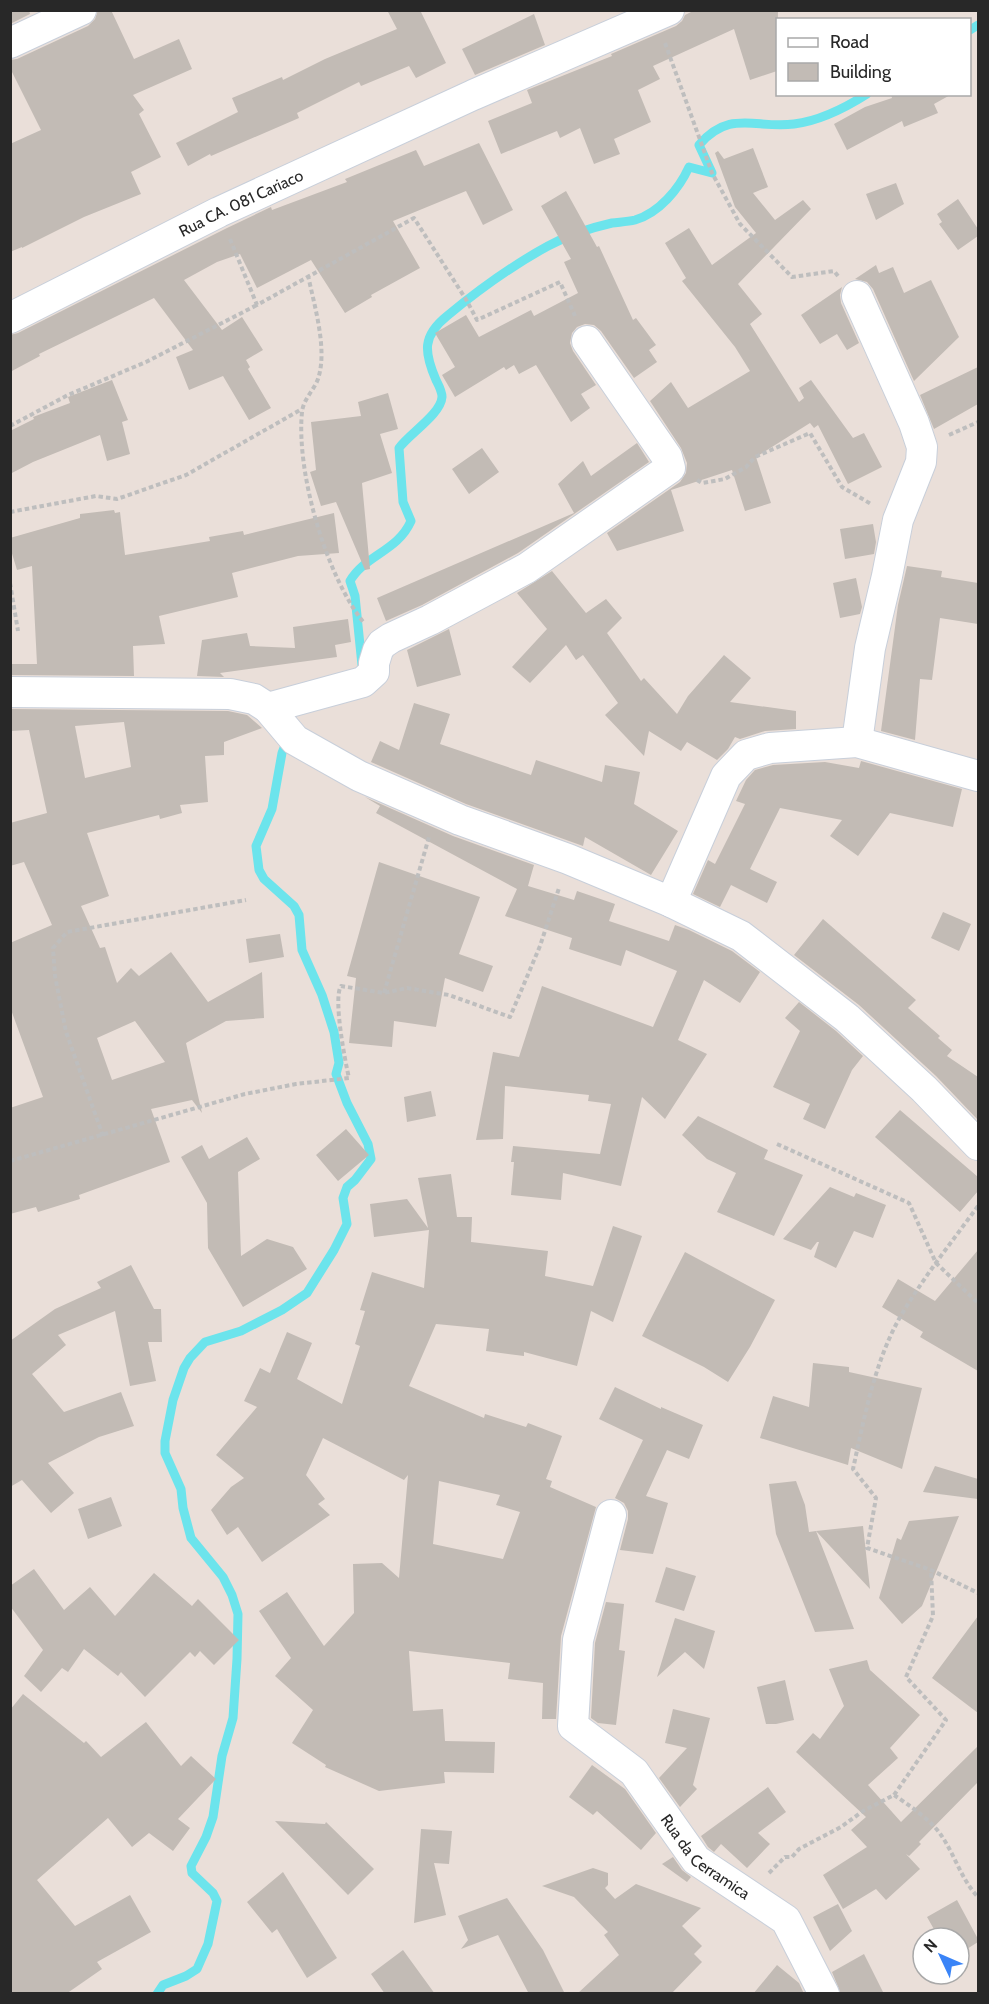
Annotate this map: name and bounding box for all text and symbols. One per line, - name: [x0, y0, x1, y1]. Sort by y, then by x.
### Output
- legend: [776, 18, 971, 96]
- text: Road: [830, 31, 869, 53]
- text: Building: [830, 61, 892, 83]
- street label: Rua CA. 081 Cariaco: [176, 165, 306, 240]
- street label: Rua da Cerramica: [657, 1810, 754, 1903]
- north arrow: [911, 1926, 971, 1986]
- text: N: [920, 1935, 941, 1957]

